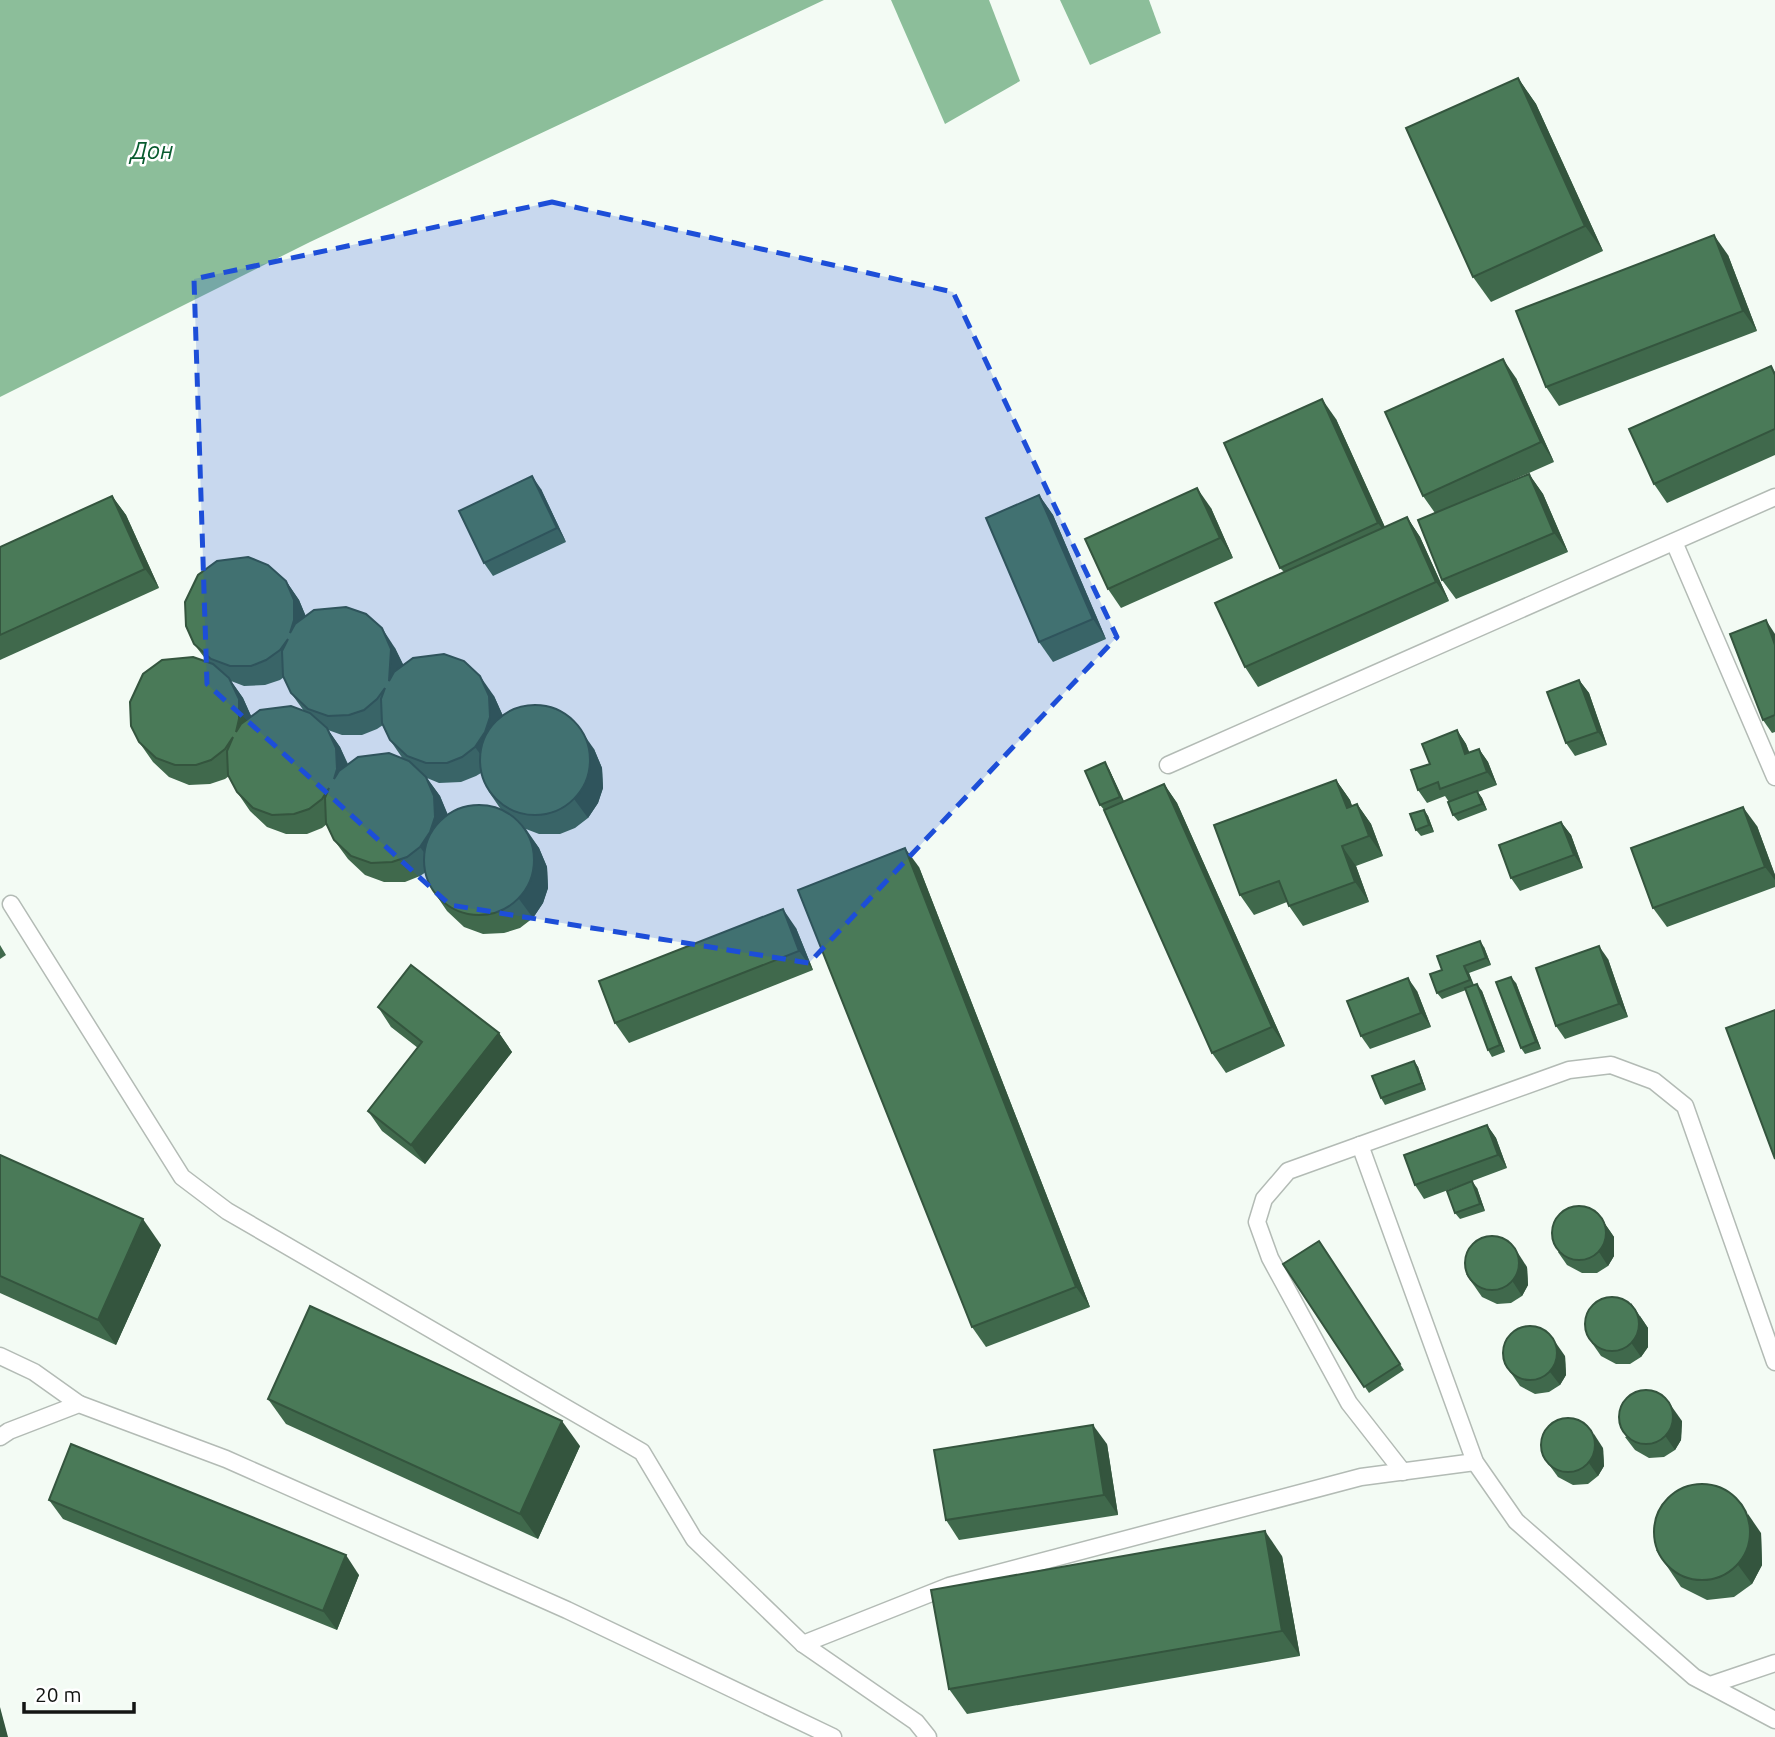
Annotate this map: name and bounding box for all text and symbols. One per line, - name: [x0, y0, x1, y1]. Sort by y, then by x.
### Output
- water label: Дон: [128, 137, 173, 164]
- scale bar: [24, 1670, 135, 1714]
- text: 20 m: [35, 1682, 82, 1706]

